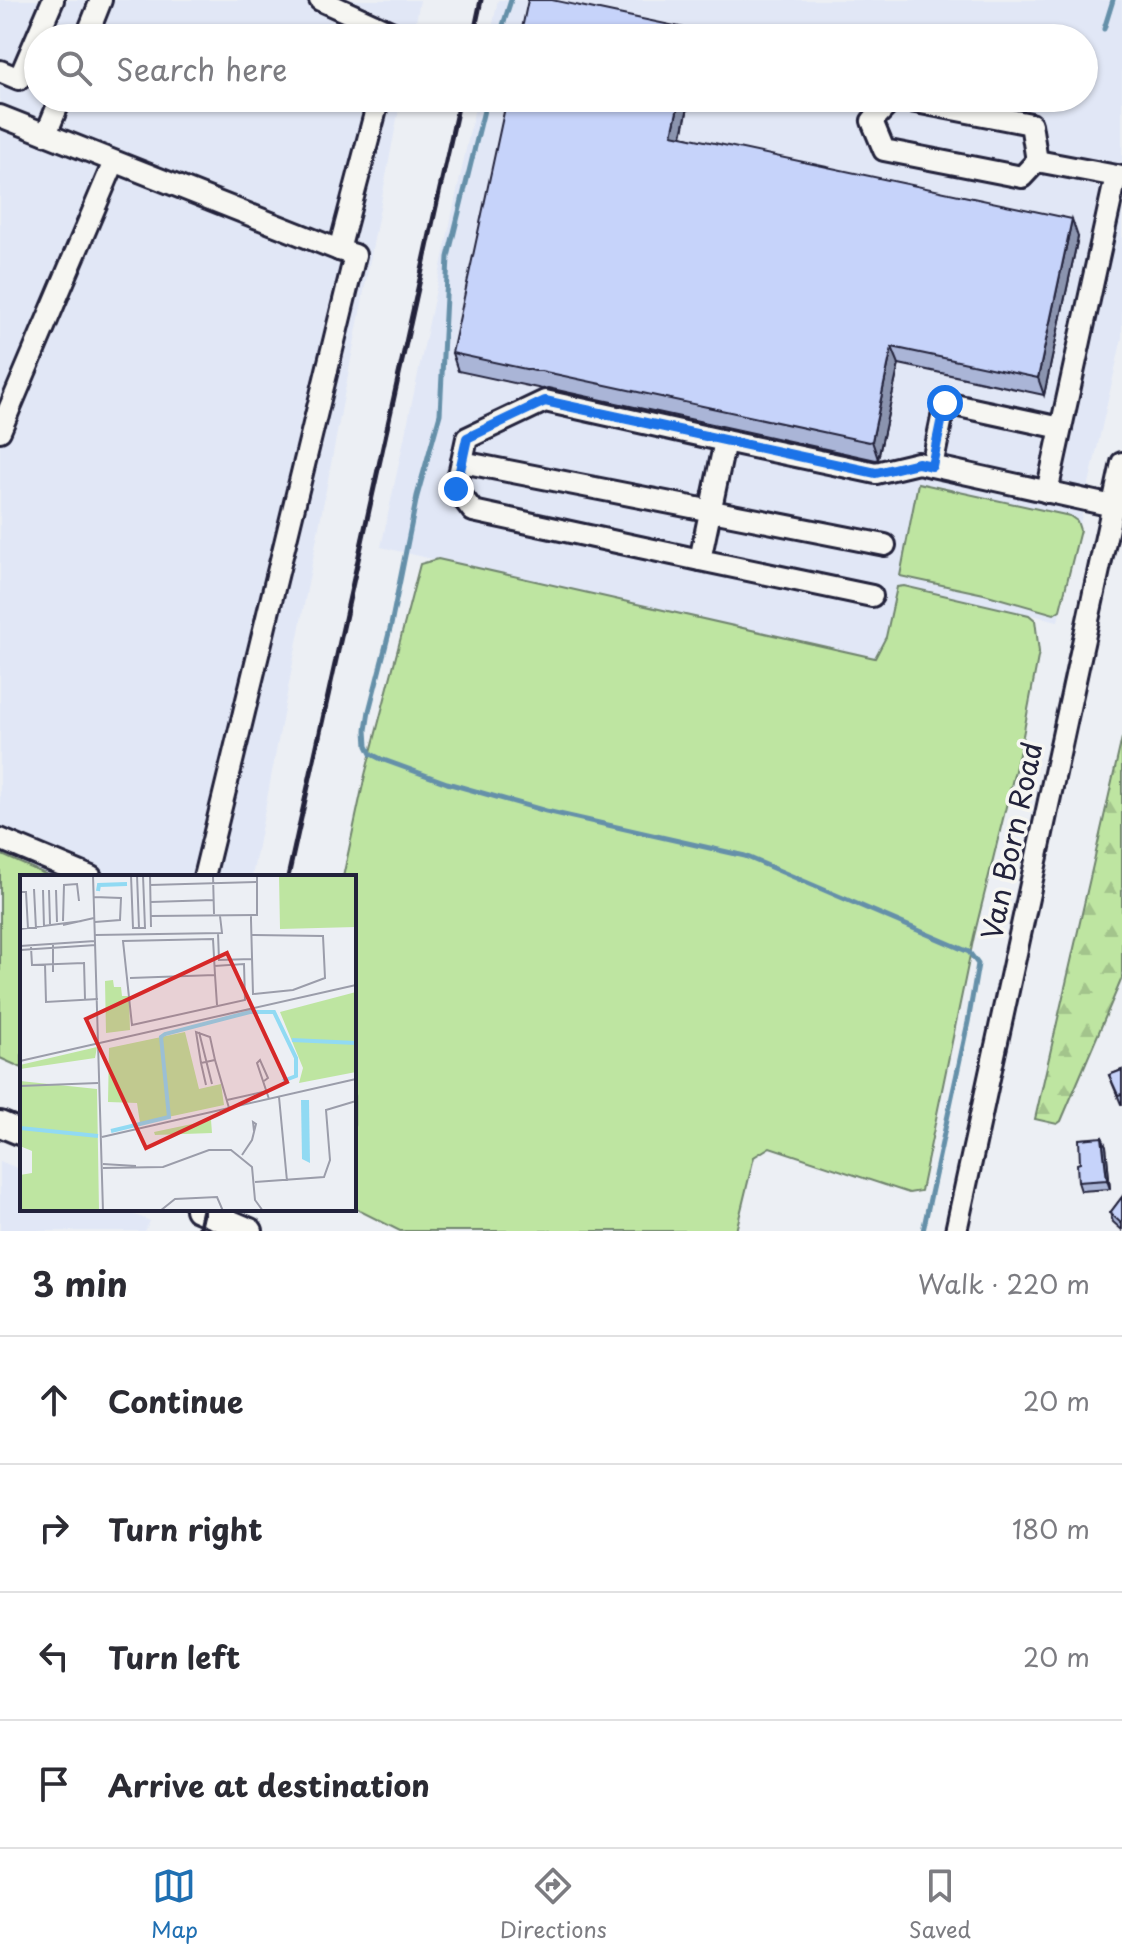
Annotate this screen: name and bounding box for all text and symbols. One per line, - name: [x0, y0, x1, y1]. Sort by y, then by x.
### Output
- search box: [24, 24, 1098, 112]
- icon: search: [52, 46, 96, 90]
- text: Search here: [116, 46, 288, 91]
- route start: [927, 385, 963, 421]
- route end: [438, 471, 474, 507]
- street label: Van Born Road: [969, 738, 1052, 943]
- inset map: [20, 875, 356, 1211]
- text: 3 min: [32, 1257, 128, 1309]
- text: Walk · 220 m: [918, 1264, 1090, 1303]
- icon: ahead: [32, 1378, 76, 1422]
- text: Continue: [108, 1378, 243, 1423]
- text: 20 m: [1023, 1381, 1090, 1420]
- icon: right: [32, 1506, 76, 1550]
- text: Turn right: [108, 1506, 263, 1551]
- text: 180 m: [1012, 1509, 1090, 1548]
- icon: left: [32, 1634, 76, 1678]
- text: Turn left: [108, 1634, 240, 1679]
- text: 20 m: [1023, 1637, 1090, 1676]
- icon: arrive: [32, 1762, 76, 1806]
- text: Arrive at destination: [108, 1762, 430, 1807]
- tab: Map: [151, 1864, 198, 1945]
- tab: Directions: [500, 1864, 607, 1945]
- tab: Saved: [909, 1864, 971, 1945]

